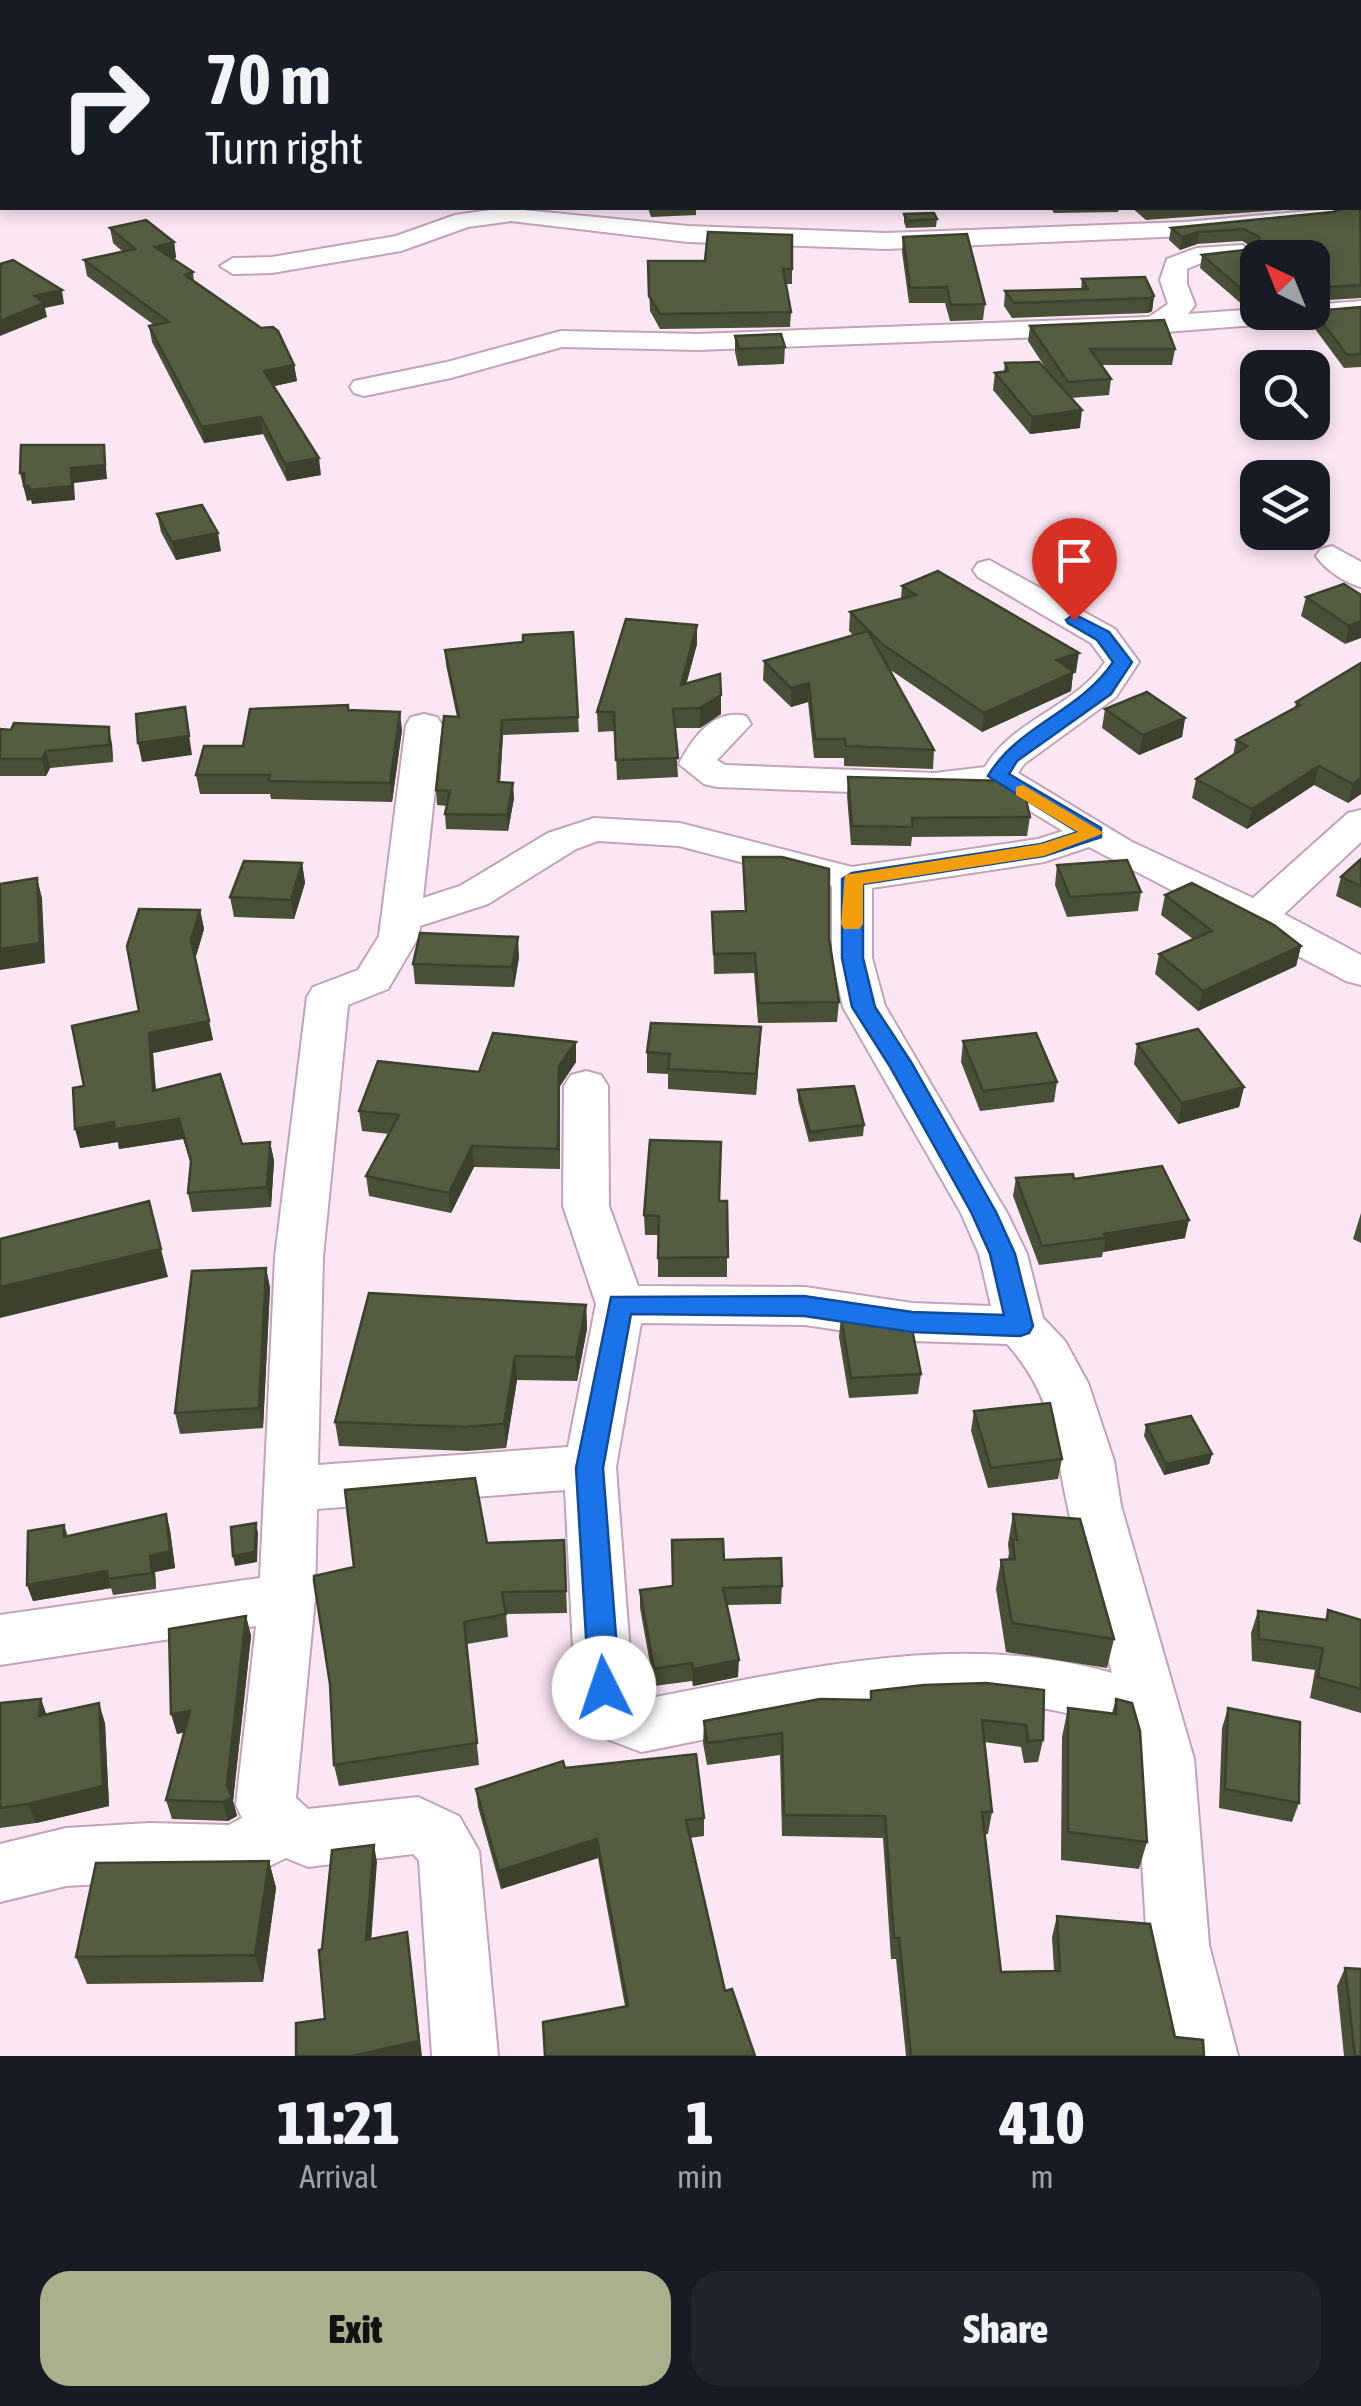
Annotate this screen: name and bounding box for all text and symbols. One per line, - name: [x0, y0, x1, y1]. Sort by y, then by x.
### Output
- text: 70 m: [205, 39, 331, 119]
- icon: right: [40, 40, 170, 170]
- text: Turn right: [205, 122, 363, 174]
- north arrow: [1240, 240, 1330, 330]
- map controls: [1240, 240, 1330, 550]
- button: search: [1240, 350, 1330, 440]
- button: layers: [1240, 460, 1330, 550]
- pin: [1032, 518, 1117, 621]
- icon: arrive: [1047, 533, 1102, 588]
- position arrow: [552, 1636, 656, 1740]
- text: 11:21: [277, 2088, 400, 2157]
- text: 1: [686, 2088, 714, 2157]
- text: 410: [1000, 2088, 1084, 2157]
- text: Arrival: [299, 2158, 378, 2195]
- text: min: [677, 2158, 723, 2195]
- text: m: [1030, 2158, 1053, 2195]
- button: Exit: [40, 2271, 671, 2386]
- button: Share: [691, 2271, 1321, 2386]

